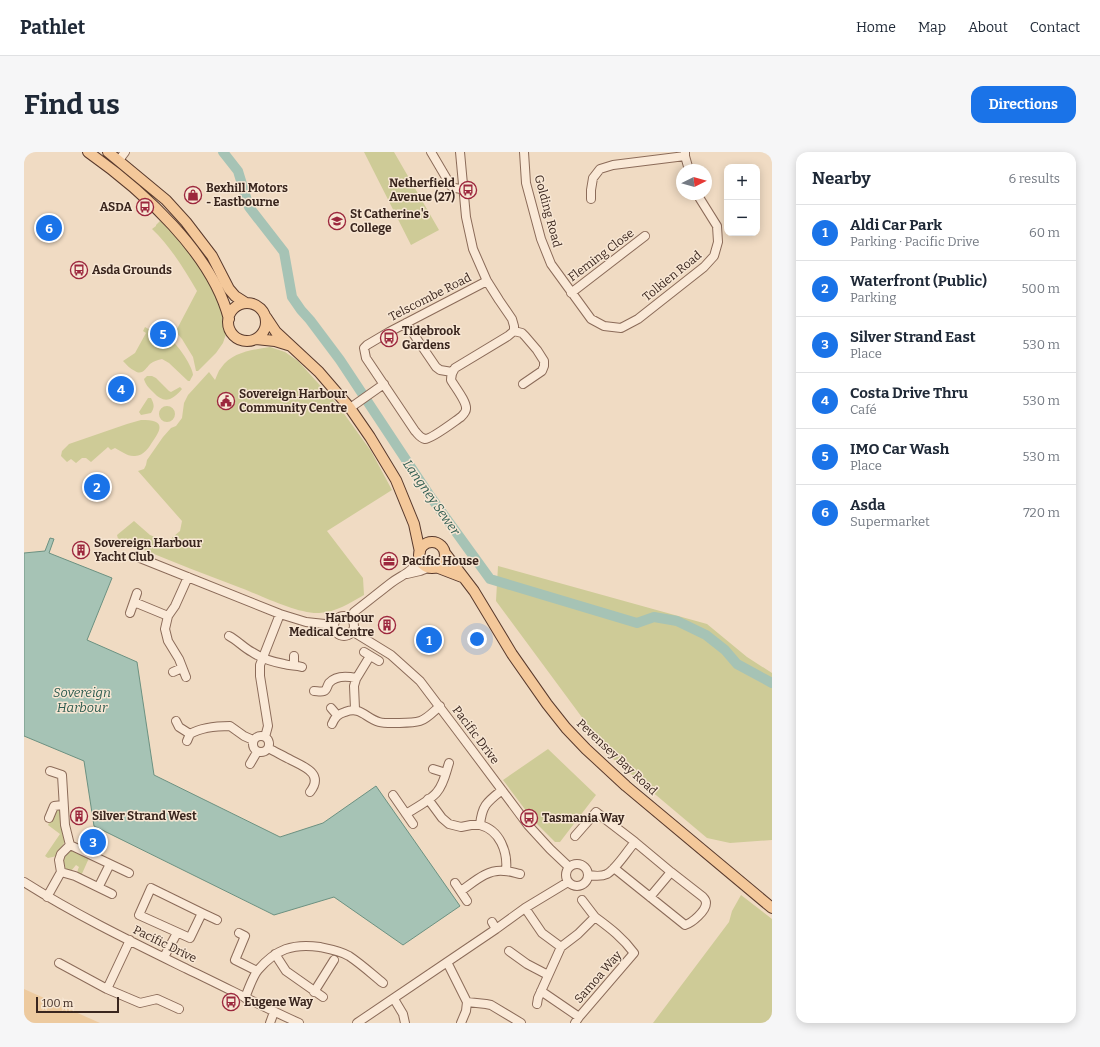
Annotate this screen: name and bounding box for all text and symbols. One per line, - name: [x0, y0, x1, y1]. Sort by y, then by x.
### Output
- text: Pathlet: [20, 16, 85, 39]
- text: Home: [856, 19, 896, 36]
- text: Map: [918, 19, 946, 36]
- text: About: [968, 19, 1008, 36]
- text: Contact: [1030, 19, 1080, 36]
- button: Directions: [971, 86, 1076, 123]
- text: Find us: [24, 88, 120, 121]
- north arrow: [676, 164, 712, 200]
- map controls: [724, 164, 760, 236]
- button: +: [724, 164, 760, 200]
- text: Nearby: [812, 168, 871, 189]
- text: 6 results: [1008, 171, 1060, 186]
- street label: Golding Road: [532, 173, 564, 249]
- place label: Netherfield Avenue (27): [389, 176, 456, 204]
- bus stop icon: Netherfield Avenue (27): [458, 180, 478, 200]
- place label: Bexhill Motors - Eastbourne: [206, 181, 288, 209]
- shop icon: Bexhill Motors - Eastbourne: [183, 185, 203, 205]
- bus stop icon: ASDA: [135, 197, 155, 217]
- place label: ASDA: [100, 200, 132, 214]
- button: −: [724, 200, 760, 236]
- place label: St Catherine's College: [350, 207, 429, 235]
- school or university icon: St Catherine's College: [327, 211, 347, 231]
- pin: 6: [36, 213, 62, 243]
- text: Aldi Car Park: [850, 216, 942, 234]
- text: 1: [822, 225, 828, 240]
- text: 60 m: [1029, 225, 1060, 240]
- street label: Fleming Close: [565, 226, 637, 284]
- text: Parking · Pacific Drive: [850, 234, 979, 249]
- street label: Tolkien Road: [640, 248, 704, 304]
- bus stop icon: Asda Grounds: [69, 260, 89, 280]
- place label: Asda Grounds: [92, 263, 172, 277]
- street label: Telscombe Road: [386, 270, 474, 324]
- text: Waterfront (Public): [850, 272, 987, 290]
- text: 2: [821, 281, 829, 296]
- text: 500 m: [1021, 281, 1060, 296]
- text: Parking: [850, 290, 897, 305]
- pin: 5: [150, 319, 176, 349]
- place label: Tidebrook Gardens: [402, 324, 461, 352]
- bus stop icon: Tidebrook Gardens: [379, 328, 399, 348]
- text: Silver Strand East: [850, 328, 976, 346]
- text: 3: [821, 337, 829, 352]
- text: 530 m: [1023, 337, 1060, 352]
- text: Place: [850, 346, 882, 361]
- pin: 4: [108, 374, 134, 404]
- text: Costa Drive Thru: [850, 384, 968, 402]
- place label: Sovereign Harbour Community Centre: [239, 387, 348, 415]
- public building icon: Sovereign Harbour Community Centre: [216, 391, 236, 411]
- text: 4: [821, 393, 829, 408]
- text: 530 m: [1023, 393, 1060, 408]
- text: Café: [850, 402, 877, 417]
- text: IMO Car Wash: [850, 440, 949, 458]
- text: 5: [821, 449, 829, 464]
- text: 530 m: [1023, 449, 1060, 464]
- water label: Langney Sewer: [400, 457, 463, 538]
- text: Place: [850, 458, 882, 473]
- pin: 2: [84, 472, 110, 502]
- text: Asda: [850, 496, 885, 514]
- text: 6: [821, 505, 829, 520]
- text: 720 m: [1023, 505, 1060, 520]
- text: Supermarket: [850, 514, 930, 529]
- place label: Sovereign Harbour Yacht Club: [94, 536, 202, 564]
- building icon: Sovereign Harbour Yacht Club: [71, 540, 91, 560]
- office icon: Pacific House: [379, 551, 399, 571]
- place label: Pacific House: [402, 554, 479, 568]
- place label: Harbour Medical Centre: [289, 611, 374, 639]
- building icon: Harbour Medical Centre: [377, 615, 397, 635]
- pin: 1: [416, 625, 442, 655]
- your location: [467, 629, 487, 649]
- water label: Sovereign Harbour: [53, 685, 111, 715]
- street label: Pacific Drive: [450, 703, 502, 767]
- street label: Pevensey Bay Road: [574, 716, 660, 798]
- building icon: Silver Strand West: [69, 806, 89, 826]
- bus stop icon: Tasmania Way: [519, 808, 539, 828]
- place label: Silver Strand West: [92, 809, 197, 823]
- place label: Tasmania Way: [542, 811, 625, 825]
- pin: 3: [80, 827, 106, 857]
- street label: Pacific Drive: [131, 923, 199, 965]
- street label: Samoa Way: [572, 948, 625, 1006]
- bus stop icon: Eugene Way: [221, 992, 241, 1012]
- scale bar: [36, 995, 119, 1014]
- place label: Eugene Way: [244, 995, 313, 1009]
- text: 100 m: [42, 997, 73, 1010]

